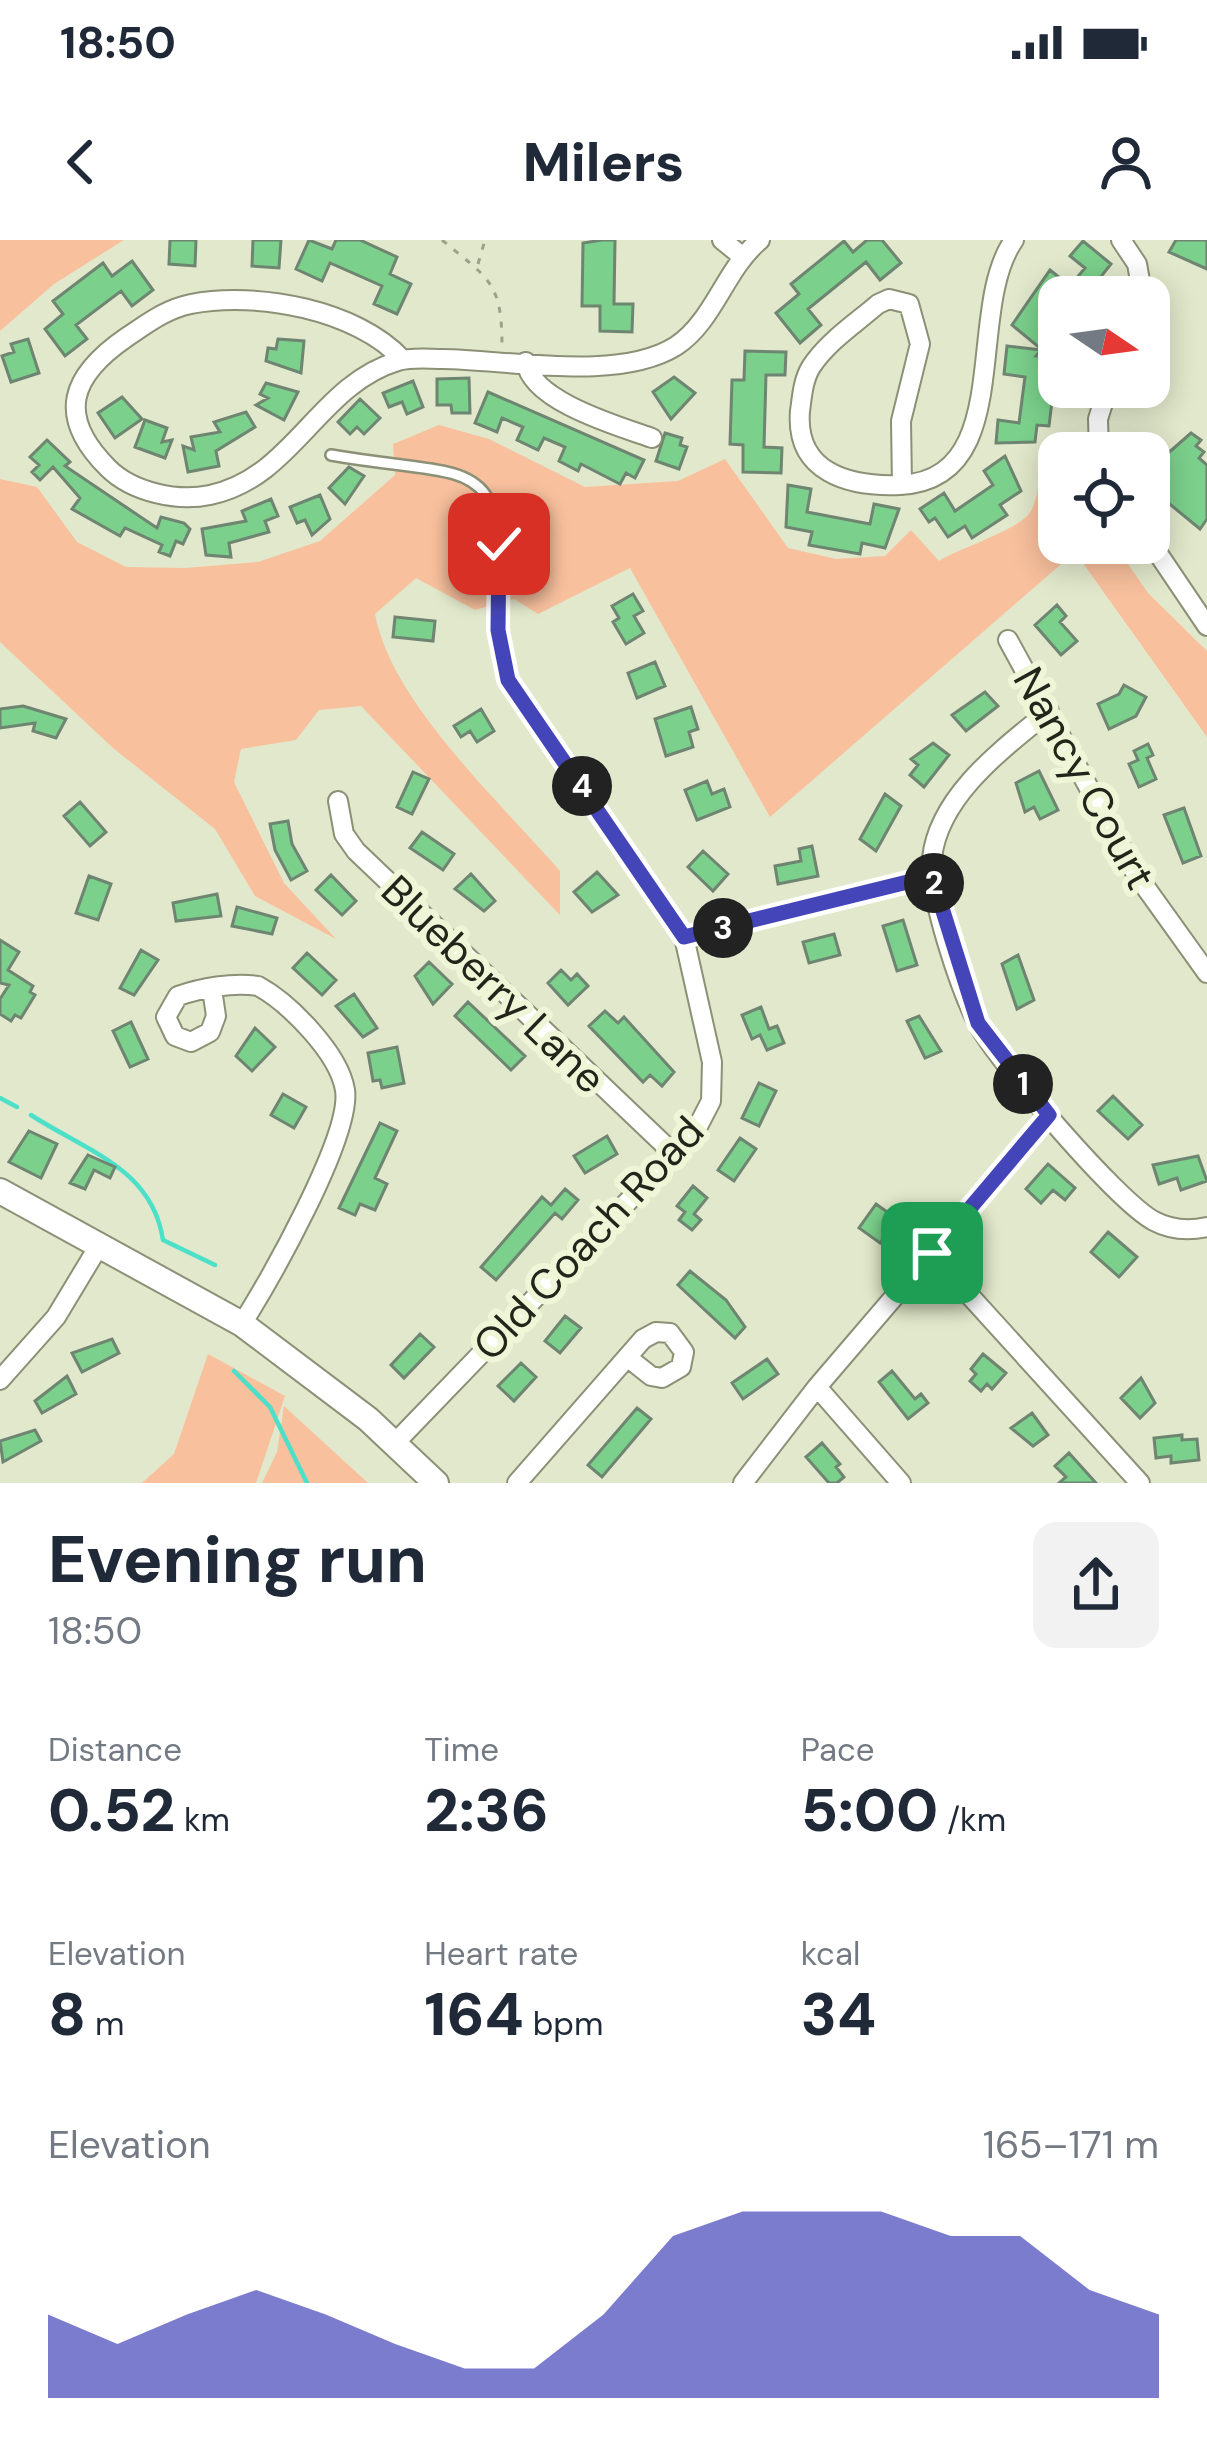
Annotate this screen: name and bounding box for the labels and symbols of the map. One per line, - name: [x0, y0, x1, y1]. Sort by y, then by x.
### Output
- north arrow: [1038, 276, 1170, 408]
- pin: [448, 493, 550, 595]
- street label: Nancy Court: [1001, 657, 1168, 899]
- pin: 4: [552, 756, 612, 816]
- pin: 2: [904, 853, 964, 913]
- street label: Blueberry Lane: [370, 863, 618, 1105]
- pin: 3: [693, 898, 753, 958]
- pin: 1: [993, 1054, 1053, 1114]
- street label: Old Coach Road: [461, 1105, 716, 1372]
- pin: [881, 1202, 983, 1304]

